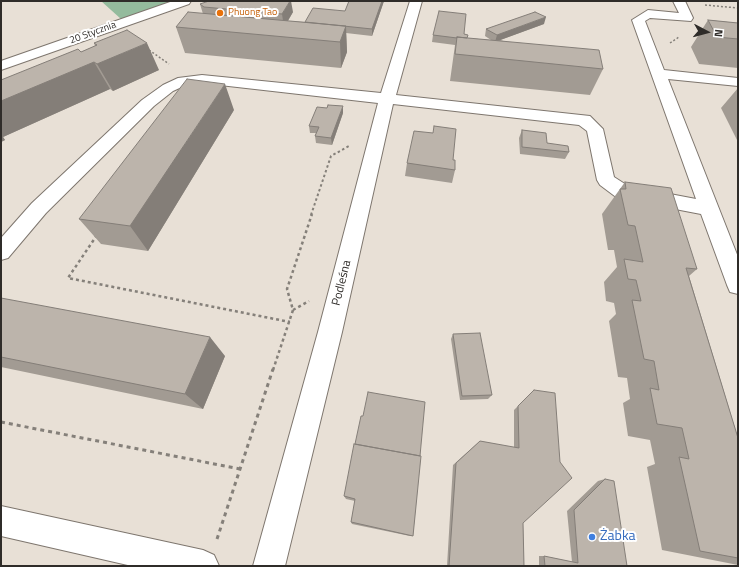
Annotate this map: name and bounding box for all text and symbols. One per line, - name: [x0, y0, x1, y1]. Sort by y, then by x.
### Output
- place label: Phuong Tao: [228, 7, 277, 19]
- marker: Phuong Tao: [215, 8, 225, 18]
- north arrow: [687, 12, 727, 52]
- street label: 20 Stycznia: [68, 19, 118, 47]
- text: N: [711, 29, 727, 38]
- street label: Podleśna: [329, 259, 355, 307]
- place label: Żabka: [600, 529, 636, 545]
- marker: Żabka: [587, 532, 597, 542]

